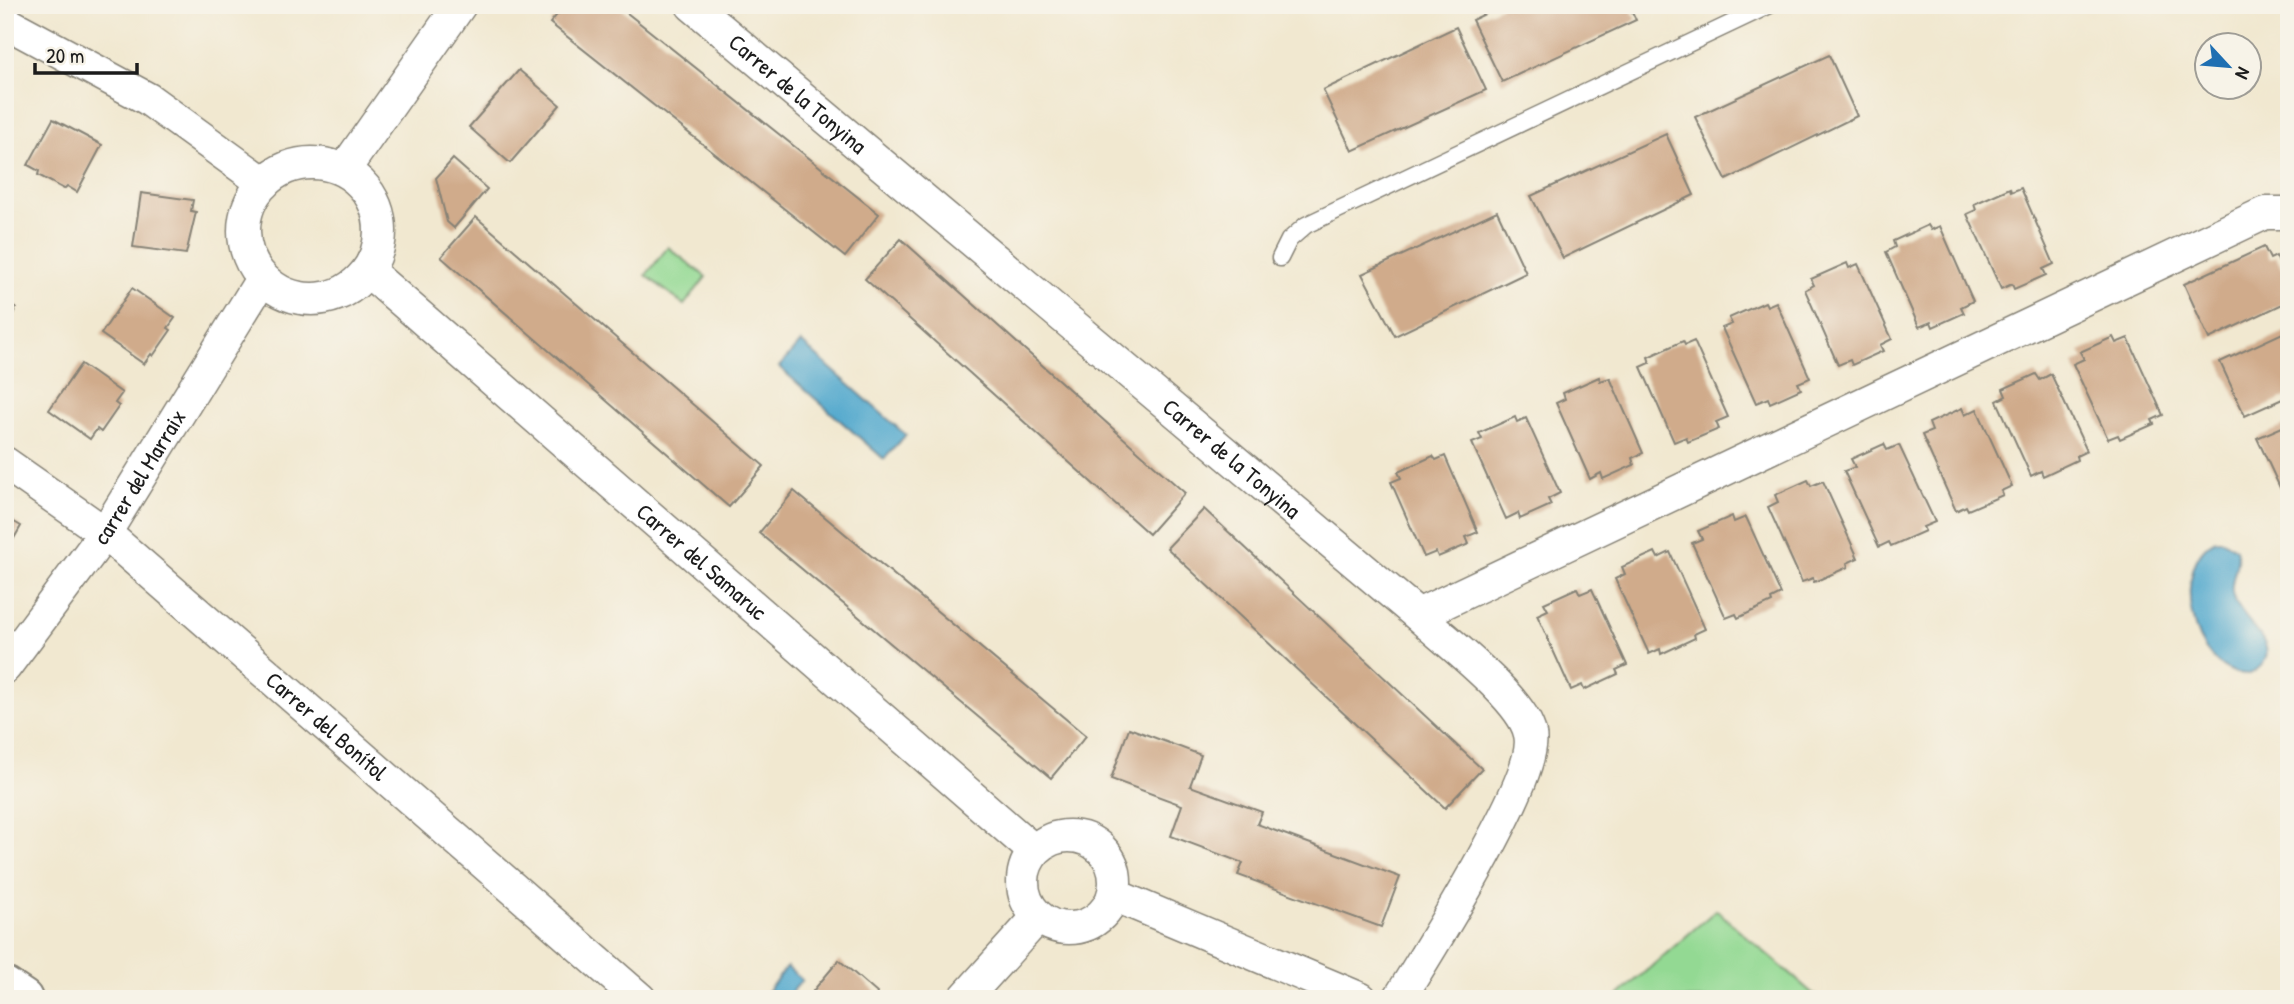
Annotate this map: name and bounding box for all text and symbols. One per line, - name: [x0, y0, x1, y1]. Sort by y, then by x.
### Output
- street label: Carrer de la Tonyina: [722, 26, 874, 160]
- scale bar: [35, 32, 136, 76]
- north arrow: [2192, 32, 2262, 102]
- text: 20 m: [46, 41, 84, 70]
- text: N: [2229, 63, 2257, 84]
- street label: Carrer de la Tonyina: [1157, 391, 1308, 525]
- street label: carrer del Marraix: [86, 403, 193, 551]
- street label: Carrer del Samaruc: [630, 496, 774, 627]
- street label: Carrer del Bonítol: [259, 664, 395, 788]

